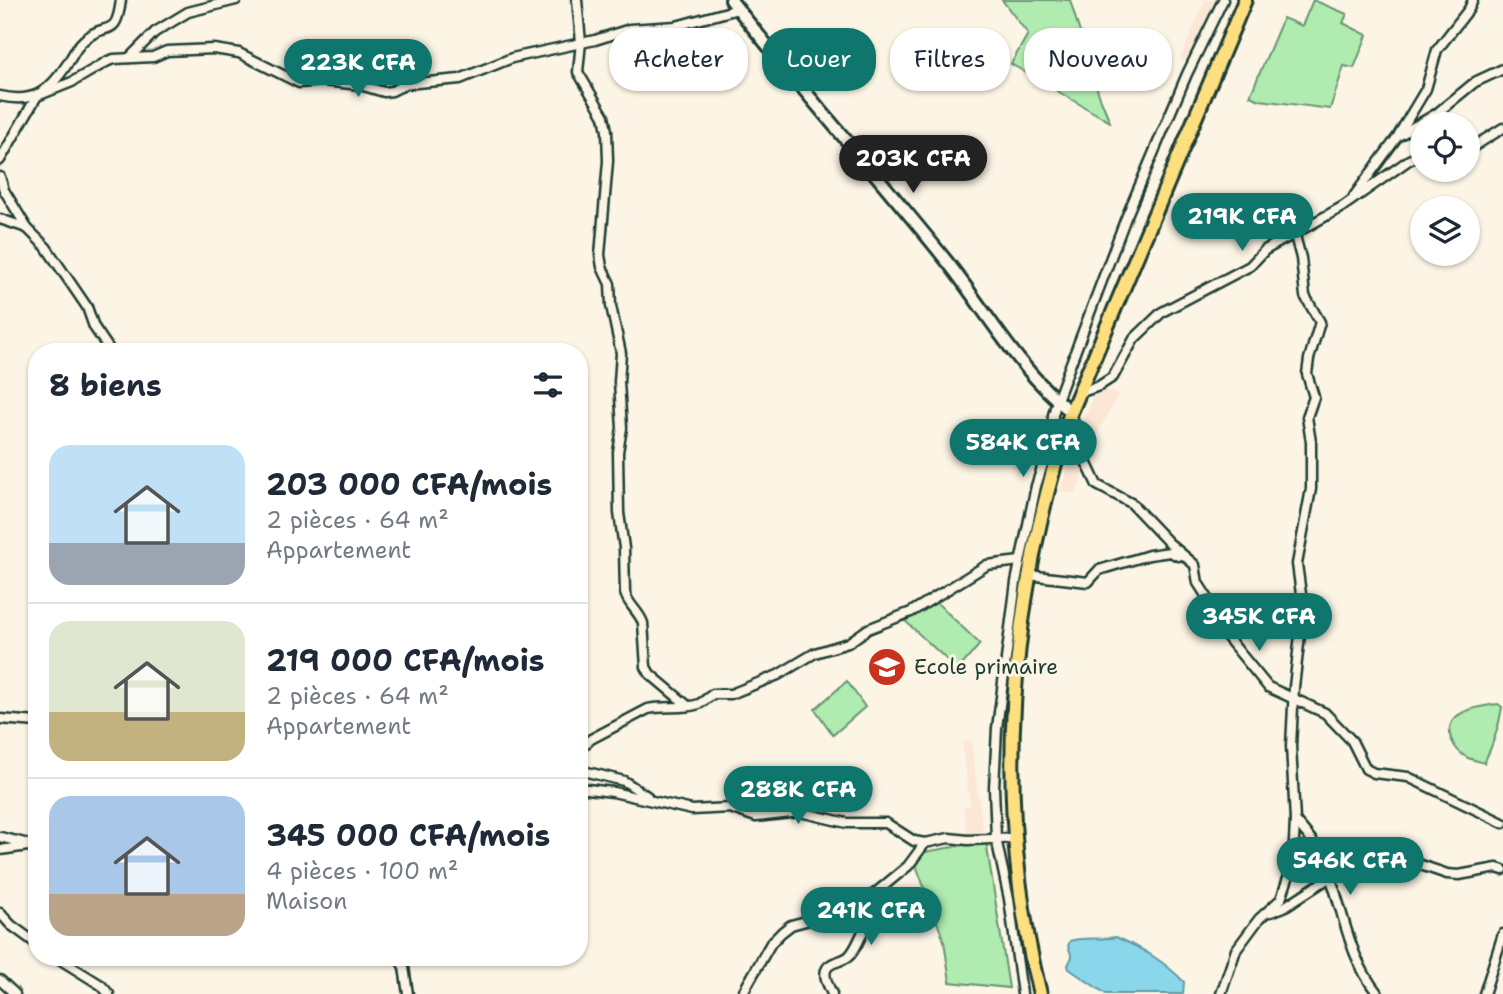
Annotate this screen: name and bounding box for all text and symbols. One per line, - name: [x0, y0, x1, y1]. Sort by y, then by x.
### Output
- chip: Acheter: [609, 28, 748, 91]
- chip: Louer: [762, 28, 876, 91]
- chip: Filtres: [890, 28, 1010, 91]
- chip: Nouveau: [1024, 28, 1172, 91]
- pin: 223K CFA: [286, 40, 430, 99]
- text: 223K CFA: [300, 47, 416, 77]
- map controls: [1410, 112, 1480, 266]
- button: locate: [1410, 112, 1480, 182]
- pin: 203K CFA: [841, 136, 985, 195]
- text: 203K CFA: [855, 143, 971, 173]
- pin: 219K CFA: [1170, 194, 1314, 253]
- button: layers: [1410, 196, 1480, 266]
- text: 219K CFA: [1187, 201, 1297, 231]
- text: 8 biens: [49, 365, 162, 406]
- icon: filters: [529, 366, 567, 404]
- pin: 584K CFA: [951, 420, 1095, 479]
- text: 584K CFA: [966, 427, 1080, 457]
- text: 203 000 CFA/mois: [266, 464, 552, 505]
- icon: home: [105, 473, 189, 557]
- text: 2 pièces · 64 m²: [266, 505, 449, 535]
- text: Appartement: [266, 535, 411, 565]
- pin: 345K CFA: [1187, 594, 1331, 653]
- text: 345K CFA: [1202, 601, 1316, 631]
- text: 219 000 CFA/mois: [266, 640, 545, 681]
- school or university icon: Ecole primaire: [866, 646, 908, 688]
- icon: home: [105, 649, 189, 733]
- place label: Ecole primaire: [914, 653, 1058, 681]
- text: 2 pièces · 64 m²: [266, 681, 449, 711]
- text: Appartement: [266, 711, 411, 741]
- pin: 288K CFA: [726, 766, 870, 826]
- text: 288K CFA: [740, 774, 856, 804]
- text: 345 000 CFA/mois: [266, 815, 550, 856]
- icon: home: [105, 824, 189, 908]
- pin: 546K CFA: [1278, 838, 1422, 897]
- text: 546K CFA: [1293, 845, 1407, 875]
- text: 4 pièces · 100 m²: [266, 856, 458, 886]
- text: Maison: [266, 886, 347, 916]
- pin: 241K CFA: [799, 888, 943, 947]
- text: 241K CFA: [817, 895, 925, 925]

